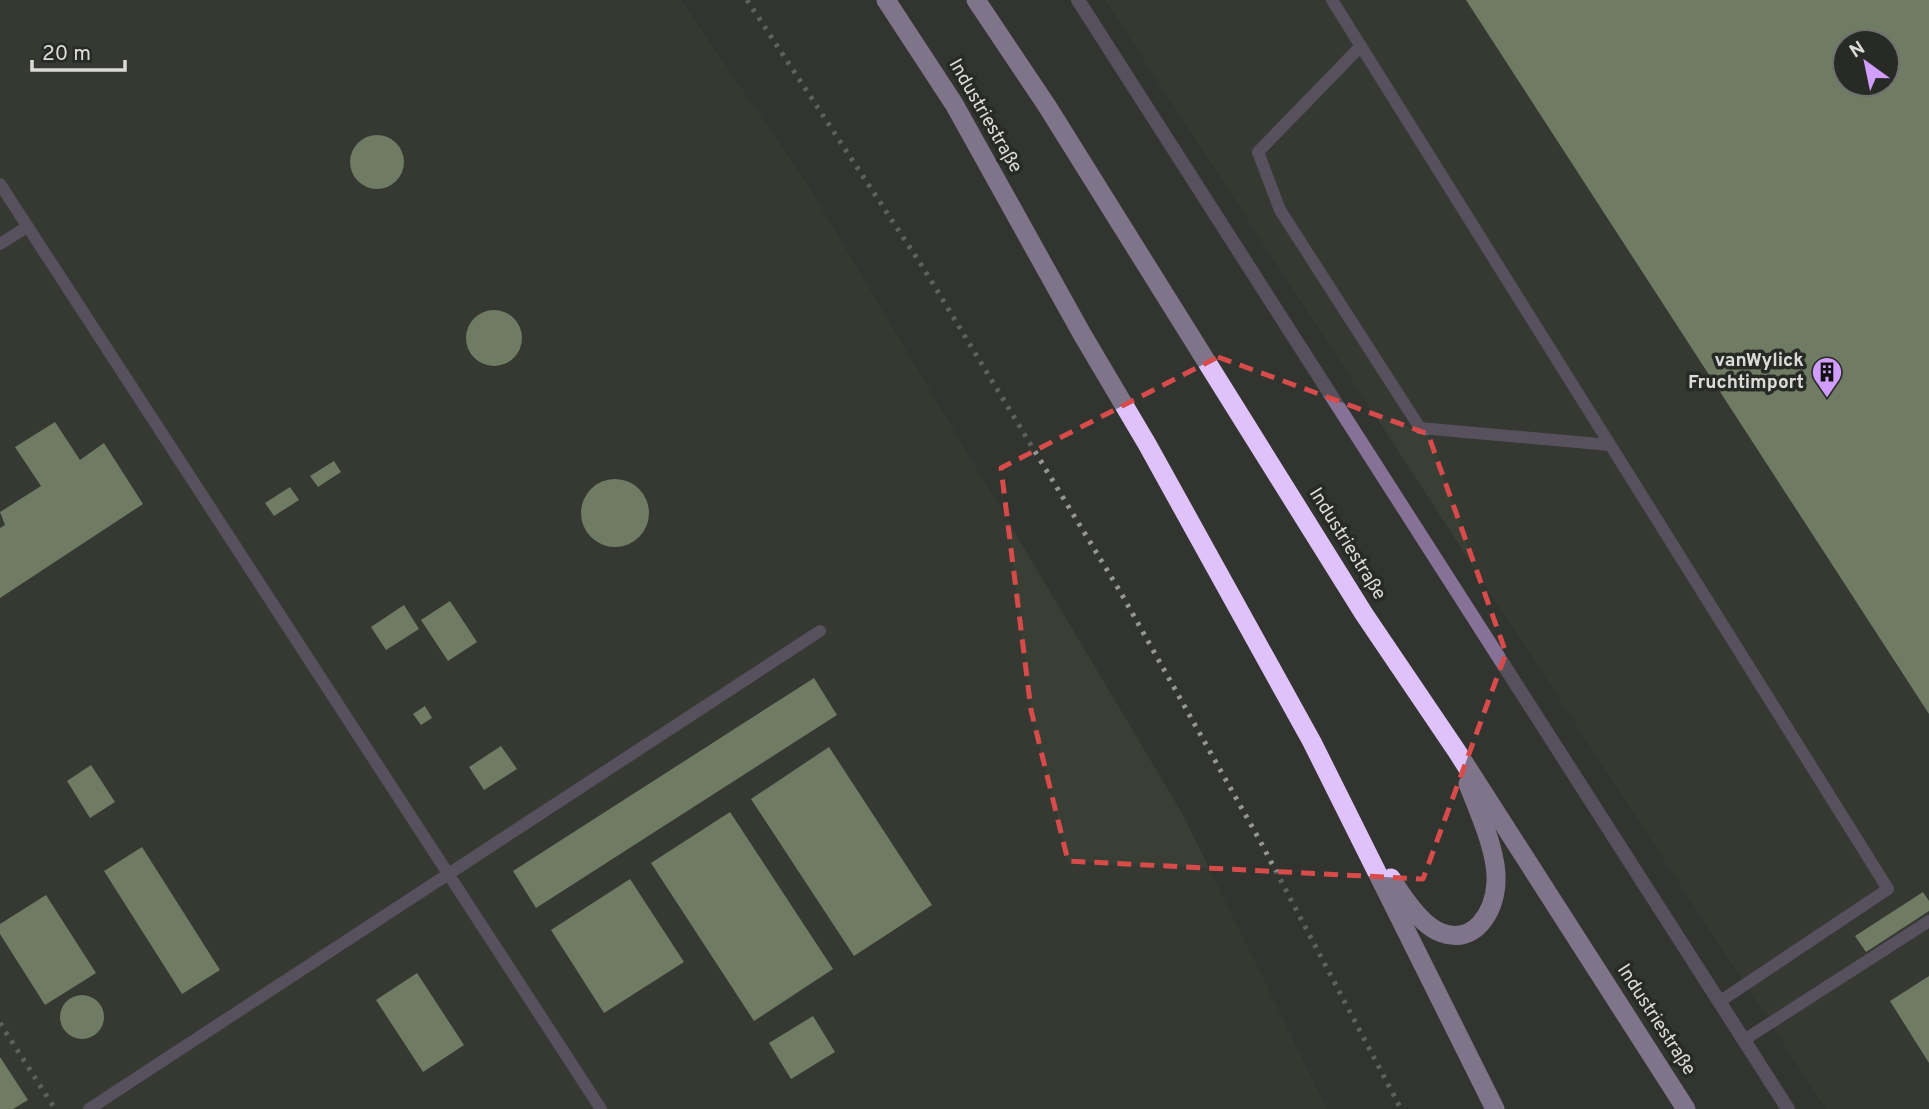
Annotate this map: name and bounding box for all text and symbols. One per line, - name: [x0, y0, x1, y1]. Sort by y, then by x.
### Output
- scale bar: [32, 28, 124, 72]
- north arrow: [1831, 28, 1901, 98]
- text: N: [1846, 37, 1870, 64]
- text: 20 m: [42, 41, 91, 68]
- street label: Industriestraße: [943, 55, 1027, 177]
- place label: vanWylick Fruchtimport: [1688, 349, 1804, 395]
- building icon: vanWylick Fruchtimport: [1810, 355, 1844, 399]
- street label: Industriestraße: [1303, 483, 1391, 605]
- street label: Industriestraße: [1611, 960, 1701, 1080]

